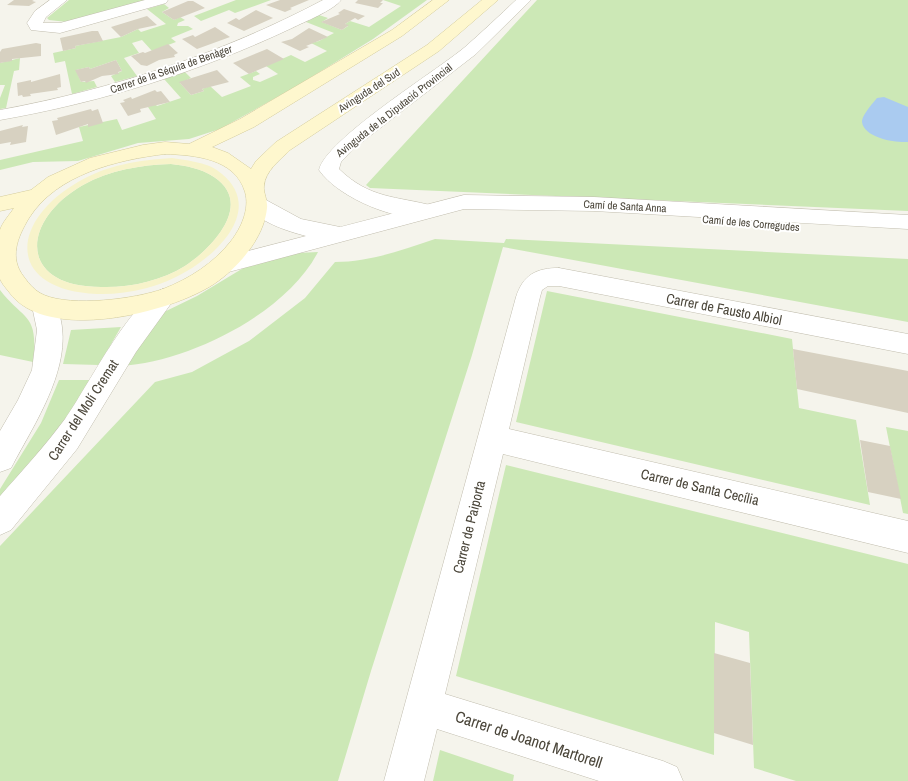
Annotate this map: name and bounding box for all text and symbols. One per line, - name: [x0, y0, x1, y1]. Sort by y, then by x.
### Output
- street label: Carrer de la Séquia de Benàger: [108, 42, 234, 96]
- street label: Avinguda de la Diputació Provincial: [332, 60, 455, 160]
- street label: Avinguda del Sud: [335, 65, 403, 116]
- street label: Camí de Santa Anna: [583, 197, 667, 215]
- street label: Camí de les Corregudes: [702, 212, 801, 234]
- street label: Carrer de Fausto Albiol: [665, 289, 783, 329]
- street label: Carrer del Molí Cremat: [44, 356, 122, 464]
- street label: Carrer de Santa Cecília: [639, 465, 761, 509]
- street label: Carrer de Paiporta: [449, 478, 489, 575]
- street label: Carrer de Joanot Martorell: [453, 705, 605, 773]

